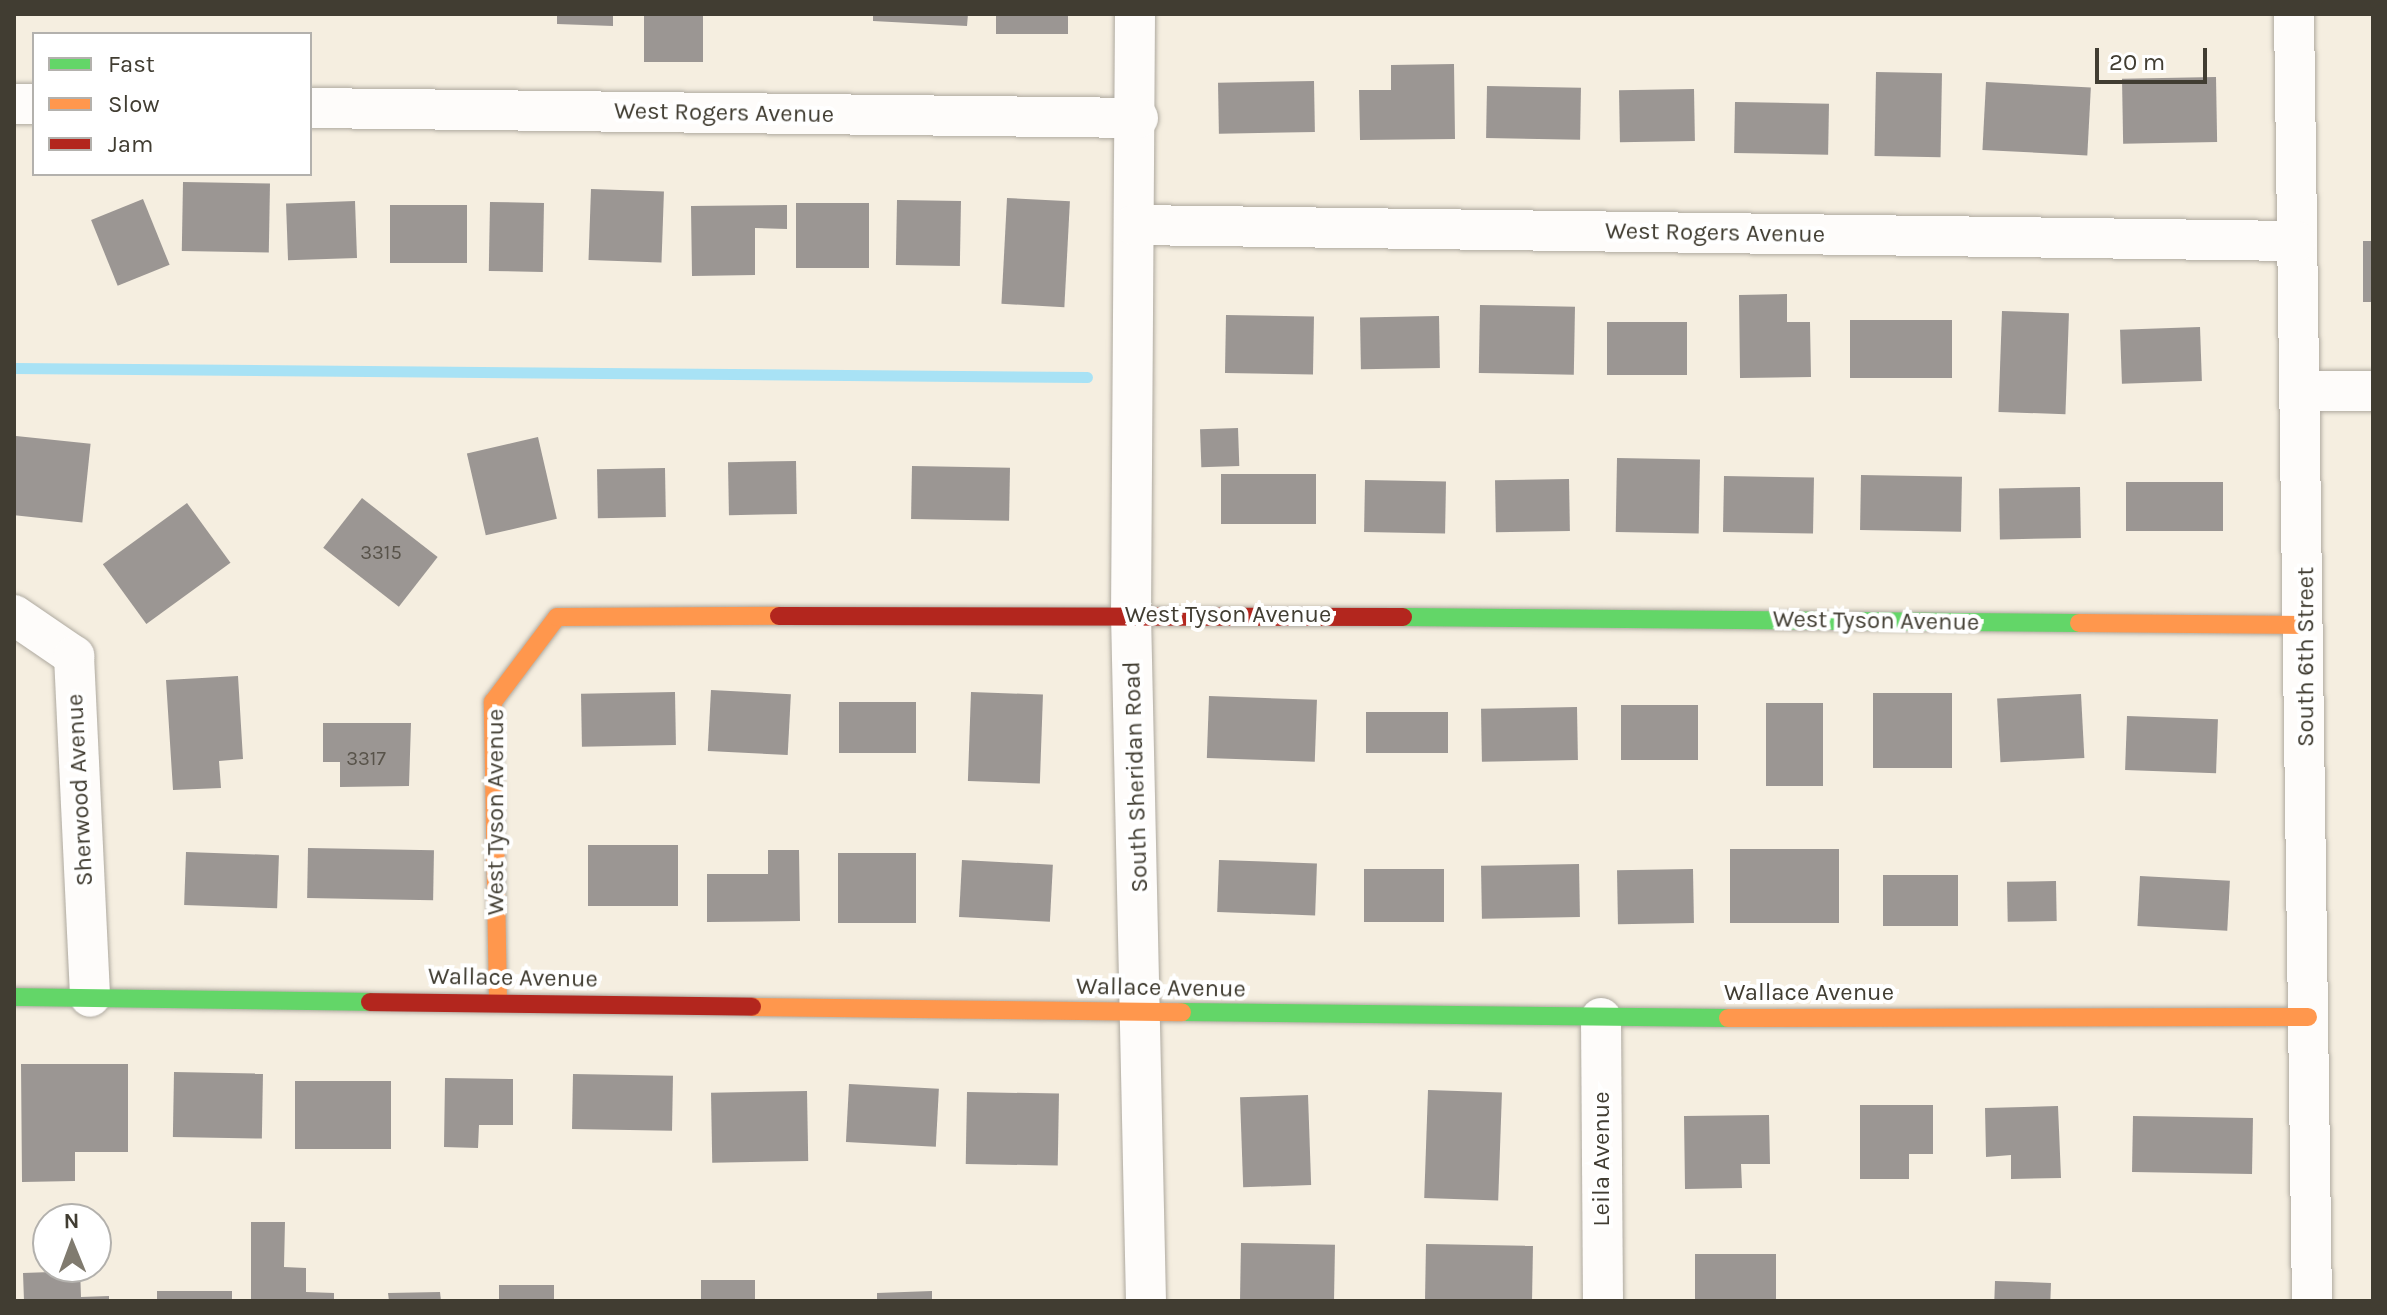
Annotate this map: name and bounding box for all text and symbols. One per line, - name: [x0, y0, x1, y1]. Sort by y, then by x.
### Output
- legend: [32, 32, 312, 176]
- scale bar: [2099, 32, 2211, 82]
- text: 20 m: [2109, 48, 2165, 76]
- text: Fast: [108, 50, 155, 78]
- text: Slow: [108, 90, 160, 118]
- street label: West Rogers Avenue: [614, 97, 834, 129]
- text: Jam: [108, 130, 153, 158]
- street label: West Rogers Avenue: [1605, 217, 1825, 249]
- house number: 3315: [360, 540, 402, 564]
- street label: South 6th Street: [2292, 567, 2320, 747]
- street label: West Tyson Avenue: [1125, 601, 1331, 629]
- street label: West Tyson Avenue: [1772, 605, 1980, 637]
- street label: South Sheridan Road: [1118, 661, 1154, 893]
- street label: Sherwood Avenue: [61, 693, 99, 887]
- street label: West Tyson Avenue: [482, 709, 510, 915]
- house number: 3317: [346, 746, 386, 770]
- street label: Wallace Avenue: [428, 962, 598, 994]
- street label: Wallace Avenue: [1076, 972, 1246, 1004]
- street label: Wallace Avenue: [1724, 979, 1894, 1007]
- street label: Leila Avenue: [1588, 1091, 1616, 1227]
- north arrow: [32, 1203, 112, 1283]
- text: N: [63, 1208, 80, 1234]

